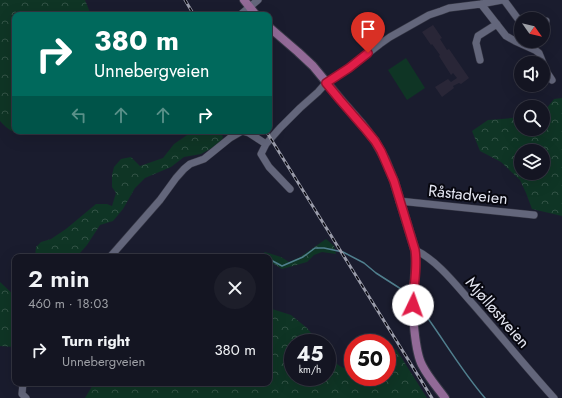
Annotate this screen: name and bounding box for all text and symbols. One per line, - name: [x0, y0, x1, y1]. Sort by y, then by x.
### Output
- pin: [351, 12, 385, 53]
- north arrow: [514, 12, 550, 48]
- map controls: [514, 12, 550, 180]
- icon: arrive: [357, 18, 379, 40]
- text: 380 m: [94, 20, 179, 61]
- icon: right: [28, 28, 80, 80]
- button: sound: [514, 56, 550, 92]
- text: Unnebergveien: [94, 58, 209, 84]
- button: search: [514, 100, 550, 136]
- icon: left: [68, 104, 90, 126]
- icon: ahead: [110, 104, 132, 126]
- icon: ahead: [152, 104, 174, 126]
- icon: right: [194, 104, 216, 126]
- button: layers: [514, 144, 550, 180]
- street label: Råstadveien: [427, 179, 509, 210]
- text: 2 min: [28, 261, 90, 296]
- button: close: [214, 267, 256, 309]
- street label: Mjølløstveien: [460, 272, 535, 353]
- position arrow: [392, 284, 434, 326]
- text: 460 m · 18:03: [28, 294, 108, 313]
- text: Turn right: [62, 330, 130, 352]
- speed limit sign: 50: [344, 334, 396, 386]
- icon: right: [28, 339, 50, 361]
- text: 380 m: [214, 339, 256, 361]
- text: 45: [297, 340, 323, 369]
- text: Unnebergveien: [62, 352, 145, 371]
- text: km/h: [299, 362, 321, 377]

